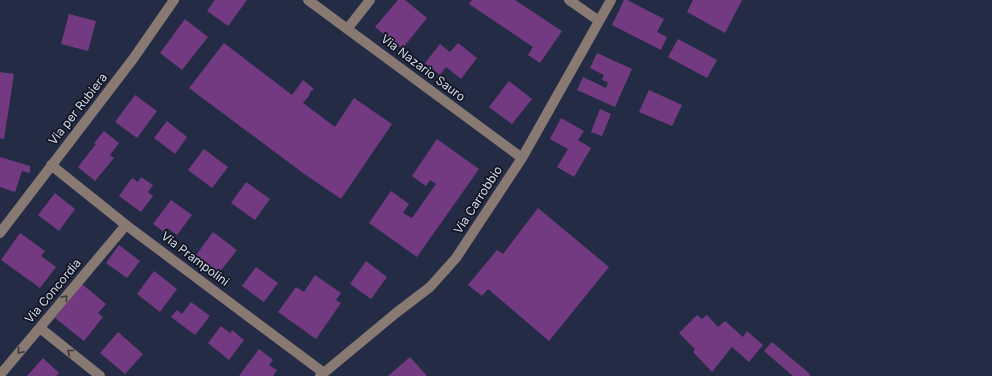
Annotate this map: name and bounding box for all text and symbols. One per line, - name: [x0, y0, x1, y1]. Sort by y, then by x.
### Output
- street label: Via Nazario Sauro: [378, 31, 468, 104]
- street label: Via per Rubiera: [45, 70, 110, 148]
- street label: Via Carrobbio: [450, 163, 505, 236]
- street label: Via Prampolini: [158, 228, 232, 289]
- street label: Via Concordia: [21, 255, 84, 326]
- one-way arrow: [60, 295, 67, 302]
- one-way arrow: [17, 347, 24, 354]
- one-way arrow: [67, 349, 74, 356]

